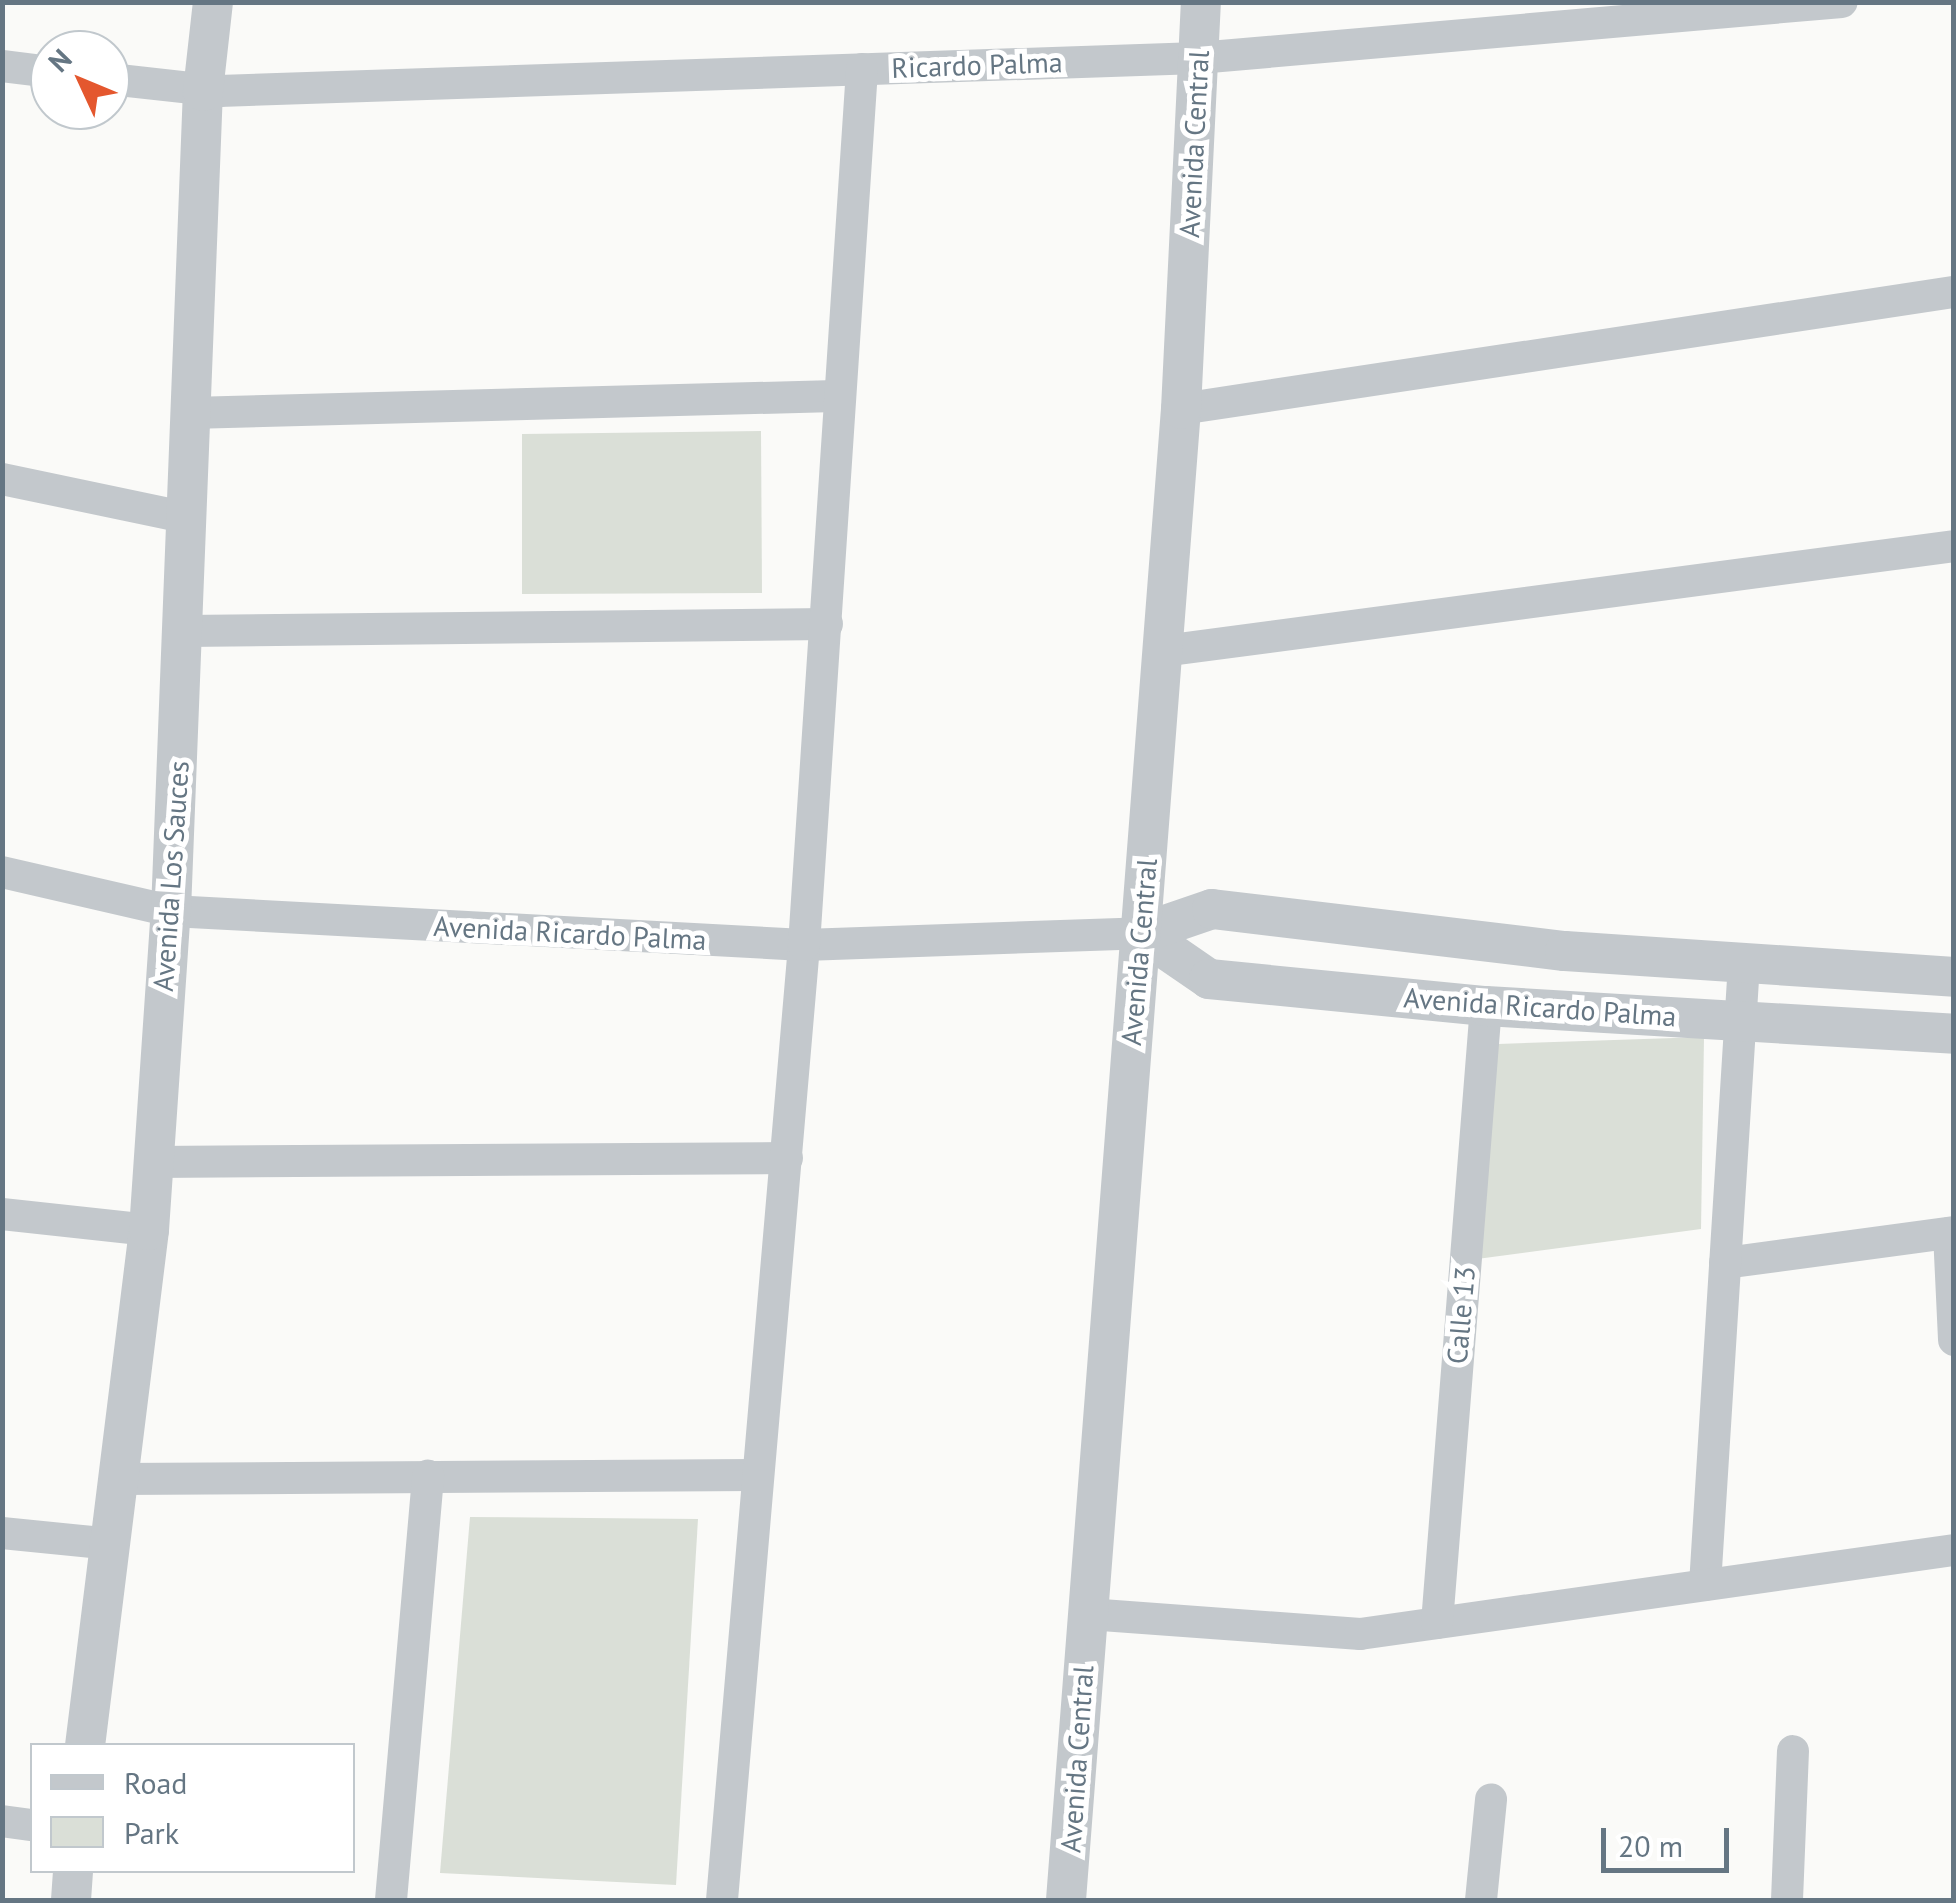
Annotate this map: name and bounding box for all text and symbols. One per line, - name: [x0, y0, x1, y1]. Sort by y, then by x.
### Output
- north arrow: [30, 30, 130, 130]
- text: N: [40, 41, 79, 80]
- street label: Ricardo Palma: [891, 45, 1063, 85]
- street label: Avenida Central: [1172, 49, 1216, 239]
- street label: Avenida Los Sauces: [146, 760, 196, 992]
- street label: Avenida Central: [1114, 857, 1164, 1047]
- street label: Avenida Ricardo Palma: [433, 909, 707, 957]
- street label: Avenida Ricardo Palma: [1403, 981, 1677, 1033]
- street label: Calle 13: [1440, 1265, 1482, 1365]
- street label: Avenida Central: [1054, 1664, 1100, 1854]
- legend: [30, 1743, 355, 1873]
- text: Road: [124, 1763, 188, 1802]
- scale bar: [1606, 1808, 1734, 1870]
- text: Park: [124, 1813, 179, 1852]
- text: 20 m: [1618, 1826, 1683, 1865]

